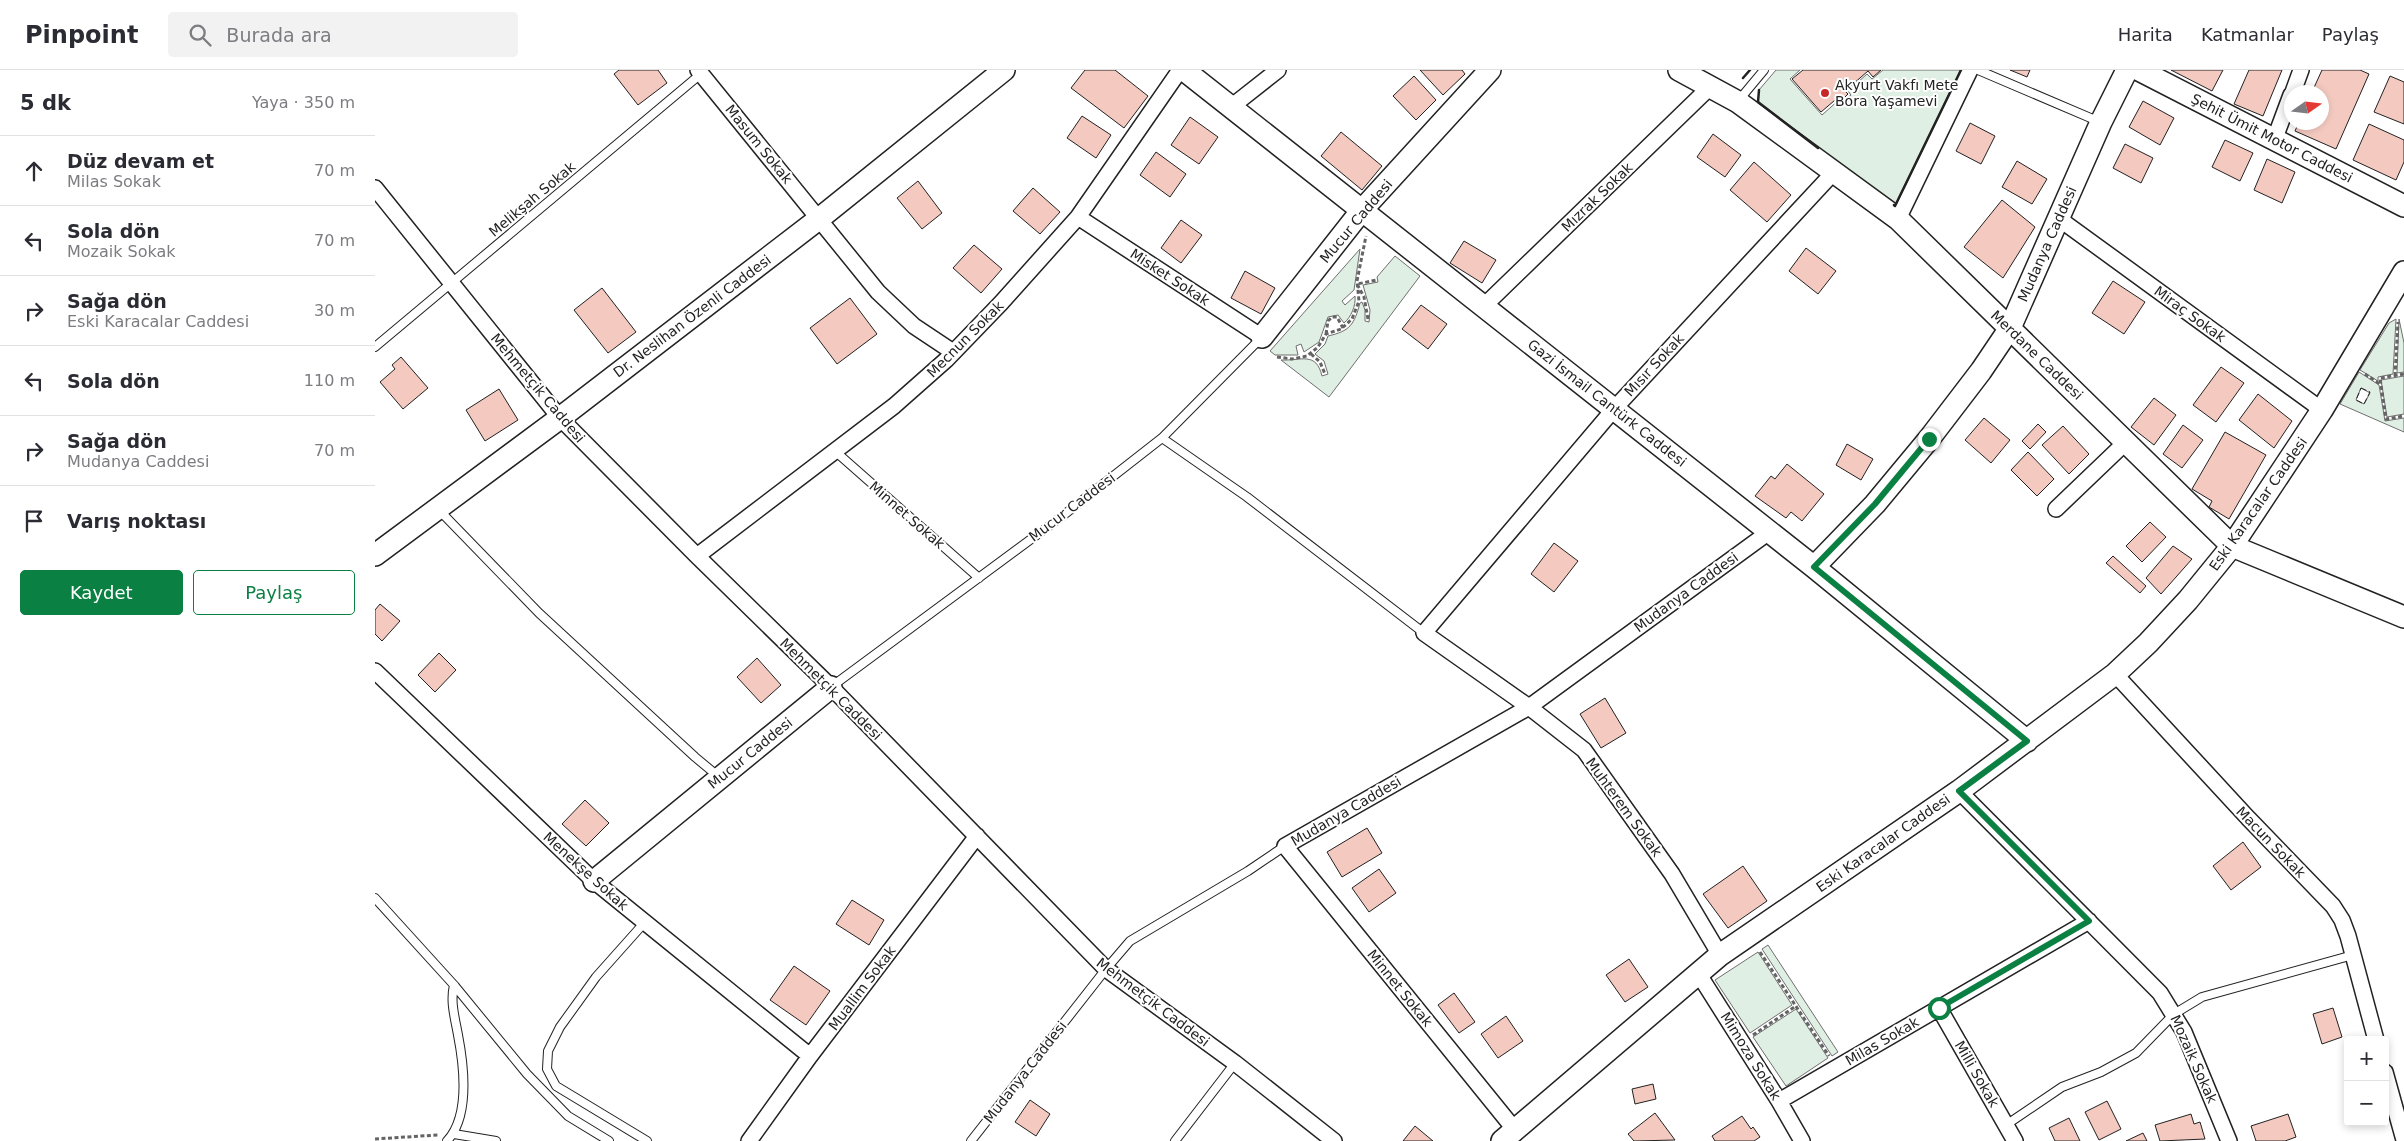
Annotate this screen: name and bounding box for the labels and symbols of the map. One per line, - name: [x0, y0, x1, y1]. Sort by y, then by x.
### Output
- place label: Akyurt Vakfı Mete Bora Yaşamevi: [1835, 77, 1958, 109]
- north arrow: [2284, 85, 2329, 130]
- marker: Akyurt Vakfı Mete Bora Yaşamevi: [1819, 87, 1831, 99]
- street label: Şehit Ümit Motor Caddesi: [2189, 89, 2356, 186]
- street label: Masum Sokak: [722, 101, 796, 187]
- street label: Melikşah Sokak: [486, 158, 579, 240]
- street label: Mızrak Sokak: [1558, 159, 1636, 235]
- street label: Mucur Caddesi: [1317, 176, 1395, 266]
- street label: Mudanya Caddesi: [2014, 184, 2080, 304]
- street label: Misket Sokak: [1127, 245, 1213, 309]
- street label: Dr. Neslihan Özenli Caddesi: [609, 251, 774, 380]
- street label: Miraç Sokak: [2151, 283, 2230, 346]
- street label: Mecnun Sokak: [923, 297, 1007, 381]
- street label: Merdane Caddesi: [1988, 307, 2086, 403]
- street label: Mehmetçik Caddesi: [488, 330, 588, 446]
- street label: Mısır Sokak: [1621, 330, 1688, 399]
- street label: Gazi İsmail Cantürk Caddesi: [1525, 335, 1690, 470]
- route end: [1918, 428, 1941, 451]
- street label: Eski Karacalar Caddesi: [2206, 434, 2310, 574]
- street label: Mucur Caddesi: [1026, 469, 1118, 545]
- street label: Minnet Sokak: [866, 478, 948, 553]
- street label: Mudanya Caddesi: [1631, 549, 1741, 635]
- street label: Mehmetçik Caddesi: [777, 635, 885, 743]
- street label: Mucur Caddesi: [705, 714, 795, 792]
- street label: Muhterem Sokak: [1583, 755, 1666, 860]
- street label: Mudanya Caddesi: [1288, 773, 1404, 849]
- street label: Eski Karacalar Caddesi: [1813, 791, 1953, 895]
- street label: Macun Sokak: [2233, 803, 2310, 881]
- street label: Menekşe Sokak: [540, 829, 632, 914]
- street label: Muallim Sokak: [825, 942, 899, 1033]
- street label: Minnet Sokak: [1364, 946, 1436, 1030]
- street label: Mehmetçik Caddesi: [1093, 954, 1213, 1050]
- route start: [1928, 997, 1951, 1020]
- street label: Mimoza Sokak: [1718, 1009, 1785, 1104]
- street label: Mozaik Sokak: [2167, 1012, 2221, 1106]
- street label: Milas Sokak: [1842, 1013, 1922, 1068]
- street label: Mudanya Caddesi: [980, 1018, 1070, 1126]
- street label: Milli Sokak: [1952, 1038, 2003, 1111]

